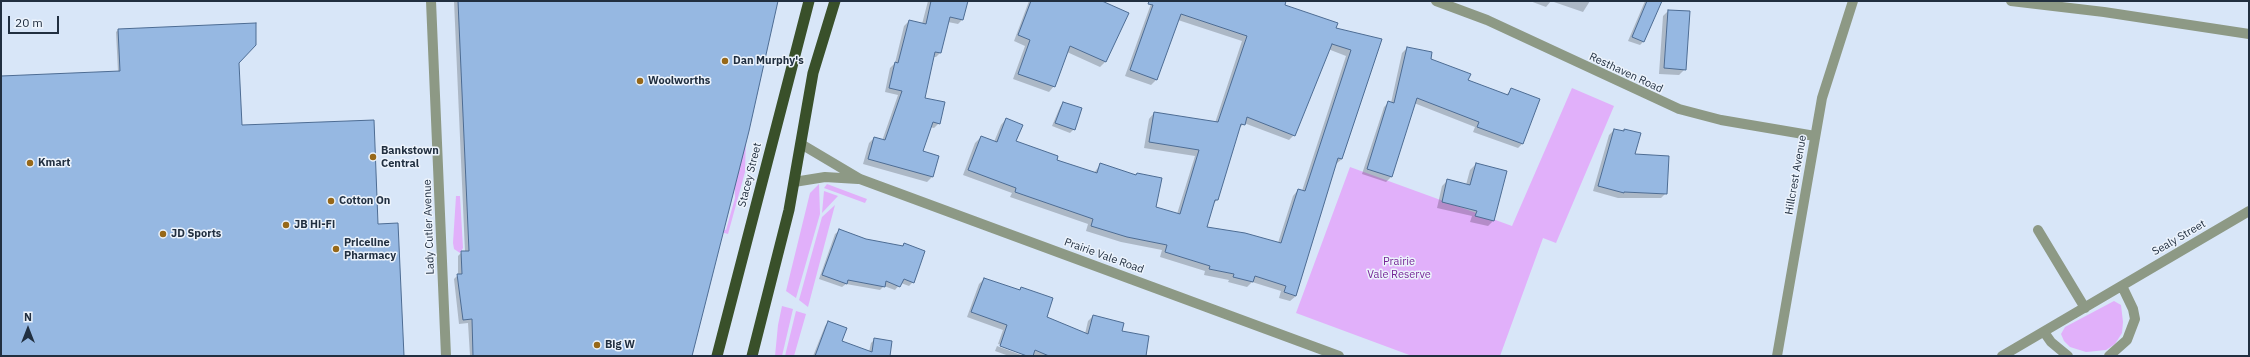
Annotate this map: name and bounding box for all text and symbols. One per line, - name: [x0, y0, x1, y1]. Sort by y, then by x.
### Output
- scale bar: [10, 8, 61, 34]
- text: 20 m: [15, 15, 43, 30]
- street label: Resthaven Road: [1587, 50, 1665, 96]
- place label: Dan Murphy's: [733, 54, 804, 68]
- marker: Dan Murphy's: [720, 56, 730, 66]
- place label: Woolworths: [648, 74, 710, 88]
- marker: Woolworths: [635, 76, 645, 86]
- street label: Hillcrest Avenue: [1783, 134, 1809, 216]
- street label: Stacey Street: [736, 141, 764, 209]
- place label: Bankstown Central: [381, 144, 439, 170]
- marker: Bankstown Central: [368, 152, 378, 162]
- place label: Kmart: [38, 156, 70, 170]
- marker: Kmart: [25, 158, 35, 168]
- street label: Lady Cutler Avenue: [421, 179, 437, 275]
- place label: Cotton On: [339, 194, 390, 208]
- marker: Cotton On: [326, 196, 336, 206]
- street label: Sealy Street: [2150, 217, 2208, 259]
- place label: JB Hi-Fi: [294, 218, 335, 232]
- marker: JB Hi-Fi: [281, 220, 291, 230]
- place label: JD Sports: [171, 227, 221, 241]
- marker: JD Sports: [158, 229, 168, 239]
- street label: Prairie Vale Road: [1062, 235, 1146, 277]
- place label: Priceline Pharmacy: [344, 236, 396, 262]
- marker: Priceline Pharmacy: [331, 244, 341, 254]
- park label: Prairie Vale Reserve: [1367, 255, 1431, 281]
- north arrow: [8, 309, 48, 349]
- text: N: [24, 310, 32, 324]
- place label: Big W: [605, 338, 635, 352]
- marker: Big W: [592, 340, 602, 350]

